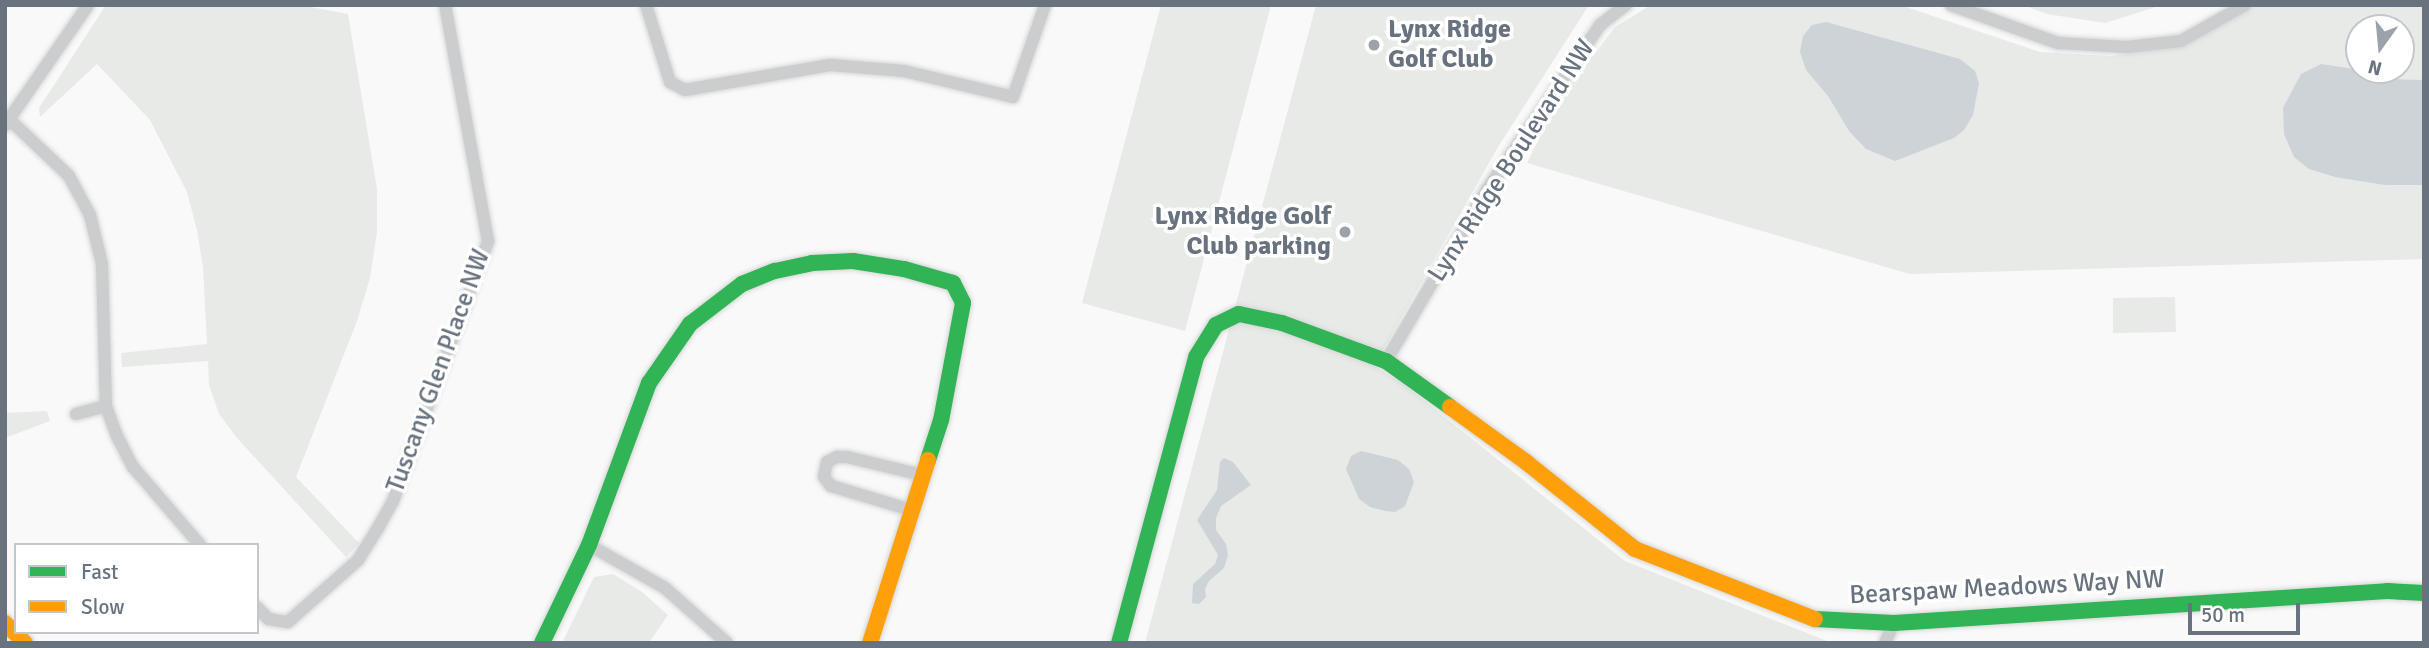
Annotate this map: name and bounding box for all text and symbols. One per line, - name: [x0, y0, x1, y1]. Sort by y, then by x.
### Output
- place label: Lynx Ridge Golf Club: [1388, 14, 1511, 76]
- north arrow: [2345, 14, 2415, 84]
- street label: Lynx Ridge Boulevard NW: [1422, 34, 1602, 288]
- marker: Lynx Ridge Golf Club: [1366, 37, 1382, 53]
- text: N: [2366, 54, 2385, 81]
- place label: Lynx Ridge Golf Club parking: [1155, 201, 1331, 262]
- marker: Lynx Ridge Golf Club parking: [1337, 224, 1353, 240]
- street label: Tuscany Glen Place NW: [380, 245, 498, 497]
- legend: [14, 543, 259, 634]
- text: Fast: [81, 559, 118, 585]
- street label: Bearspaw Meadows Way NW: [1849, 564, 2165, 612]
- scale bar: [2191, 588, 2303, 632]
- text: Slow: [81, 594, 125, 620]
- text: 50 m: [2201, 602, 2245, 628]

